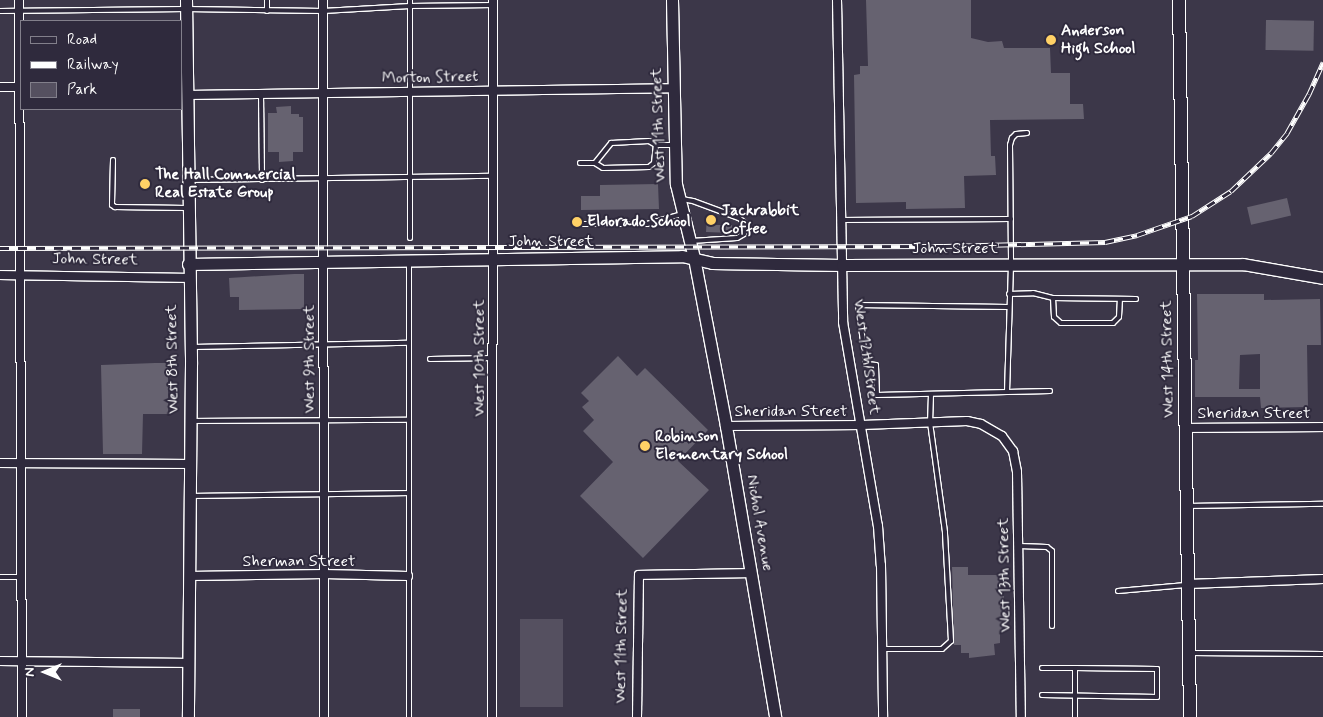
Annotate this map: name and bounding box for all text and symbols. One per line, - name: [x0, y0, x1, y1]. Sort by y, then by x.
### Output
- legend: [20, 20, 182, 110]
- place label: Anderson High School: [1061, 21, 1136, 59]
- text: Road: [67, 30, 97, 50]
- marker: Anderson High School: [1045, 34, 1057, 46]
- text: Railway: [67, 55, 119, 75]
- street label: West 11th Street: [647, 67, 671, 183]
- street label: Morton Street: [380, 68, 480, 88]
- text: Park: [67, 80, 97, 100]
- place label: The Hall Commercial Real Estate Group: [155, 165, 301, 203]
- marker: The Hall Commercial Real Estate Group: [139, 178, 151, 190]
- place label: Jackrabbit Coffee: [721, 201, 799, 239]
- place label: Eldorado School: [587, 212, 691, 232]
- marker: Jackrabbit Coffee: [705, 214, 717, 226]
- marker: Eldorado School: [571, 216, 583, 228]
- street label: John Street: [508, 232, 594, 252]
- street label: John Street: [912, 239, 998, 259]
- street label: John Street: [52, 250, 138, 270]
- street label: West 12th Street: [848, 298, 884, 416]
- street label: West 10th Street: [470, 299, 490, 417]
- street label: West 14th Street: [1157, 300, 1179, 418]
- street label: West 8th Street: [162, 304, 184, 414]
- street label: West 9th Street: [300, 305, 320, 413]
- street label: Sheridan Street: [735, 402, 847, 422]
- street label: Sheridan Street: [1198, 404, 1310, 424]
- place label: Robinson Elementary School: [655, 427, 788, 465]
- marker: Robinson Elementary School: [639, 440, 651, 452]
- street label: Nichol Avenue: [741, 474, 777, 572]
- street label: West 13th Street: [994, 518, 1016, 632]
- street label: Sherman Street: [243, 552, 355, 572]
- street label: West 11th Street: [611, 588, 633, 704]
- north arrow: [20, 647, 70, 697]
- text: N: [21, 667, 39, 677]

